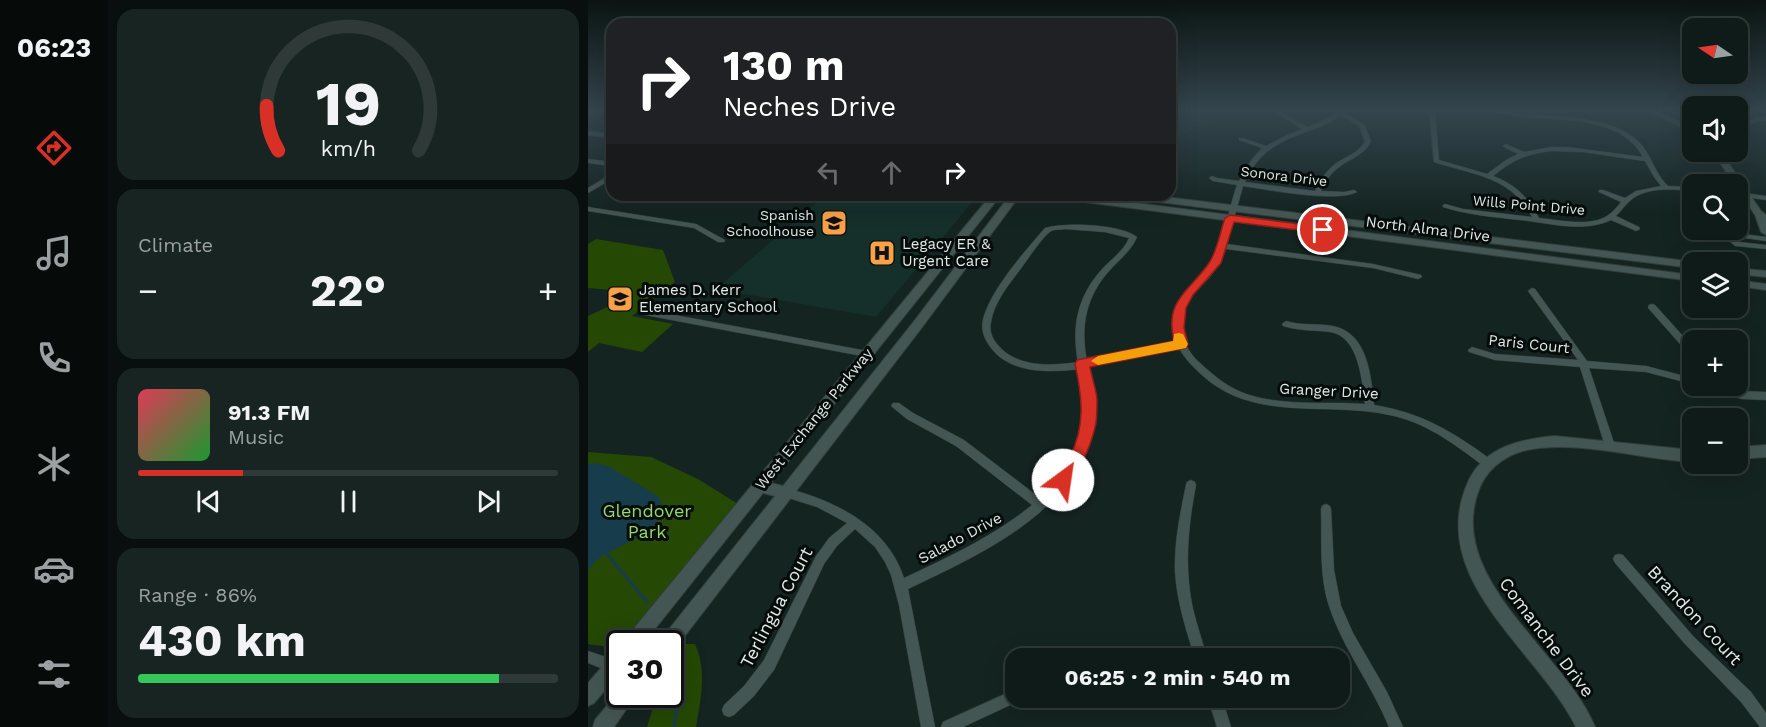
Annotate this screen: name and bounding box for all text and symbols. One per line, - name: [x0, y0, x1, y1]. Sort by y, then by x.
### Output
- north arrow: [1682, 18, 1748, 84]
- map controls: [1682, 18, 1748, 474]
- text: 06:23: [17, 32, 91, 64]
- text: 130 m: [723, 41, 845, 90]
- icon: right: [624, 42, 702, 120]
- text: 19: [315, 67, 381, 140]
- text: Neches Drive: [723, 91, 896, 123]
- button: sound: [1682, 96, 1748, 162]
- icon: directions: [33, 127, 75, 169]
- text: km/h: [320, 137, 376, 162]
- icon: left: [812, 156, 845, 189]
- icon: ahead: [875, 156, 908, 189]
- icon: right: [938, 156, 971, 189]
- street label: Sonora Drive: [1240, 163, 1328, 189]
- button: search: [1682, 174, 1748, 240]
- street label: Wills Point Drive: [1472, 192, 1586, 218]
- pin: [1297, 204, 1348, 255]
- place label: Spanish Schoolhouse: [726, 207, 814, 239]
- school or university icon: Spanish Schoolhouse: [819, 208, 849, 238]
- street label: North Alma Drive: [1365, 212, 1491, 246]
- icon: arrive: [1306, 213, 1339, 246]
- icon: music: [33, 232, 75, 274]
- text: Climate: [138, 233, 213, 257]
- place label: Legacy ER & Urgent Care: [902, 235, 991, 270]
- hospital icon: Legacy ER & Urgent Care: [867, 238, 897, 268]
- button: layers: [1682, 252, 1748, 318]
- text: 22°: [310, 264, 386, 317]
- text: −: [138, 271, 158, 310]
- text: +: [538, 271, 558, 310]
- place label: James D. Kerr Elementary School: [639, 281, 778, 316]
- school or university icon: James D. Kerr Elementary School: [605, 284, 635, 314]
- button: +: [1682, 330, 1748, 396]
- street label: Paris Court: [1488, 331, 1571, 357]
- icon: phone: [33, 337, 75, 379]
- street label: West Exchange Parkway: [751, 344, 877, 493]
- street label: Granger Drive: [1279, 379, 1379, 403]
- text: 91.3 FM: [228, 400, 310, 425]
- button: −: [1682, 408, 1748, 474]
- text: Music: [228, 425, 284, 449]
- icon: climate: [33, 443, 75, 485]
- position arrow: [1031, 448, 1095, 512]
- icon: previous: [192, 485, 225, 518]
- icon: pause: [332, 485, 365, 518]
- icon: next: [472, 485, 505, 518]
- park label: Glendover Park: [602, 500, 692, 542]
- street label: Salado Drive: [915, 508, 1005, 568]
- street label: Terlingua Court: [735, 543, 817, 671]
- icon: car: [33, 548, 75, 590]
- street label: Brandon Court: [1644, 561, 1747, 669]
- street label: Comanche Drive: [1495, 573, 1599, 701]
- text: Range · 86%: [138, 583, 257, 607]
- text: 430 km: [138, 614, 306, 667]
- speed limit sign: 30: [606, 630, 684, 708]
- icon: filters: [33, 653, 75, 695]
- text: 06:25 · 2 min · 540 m: [1065, 665, 1290, 690]

